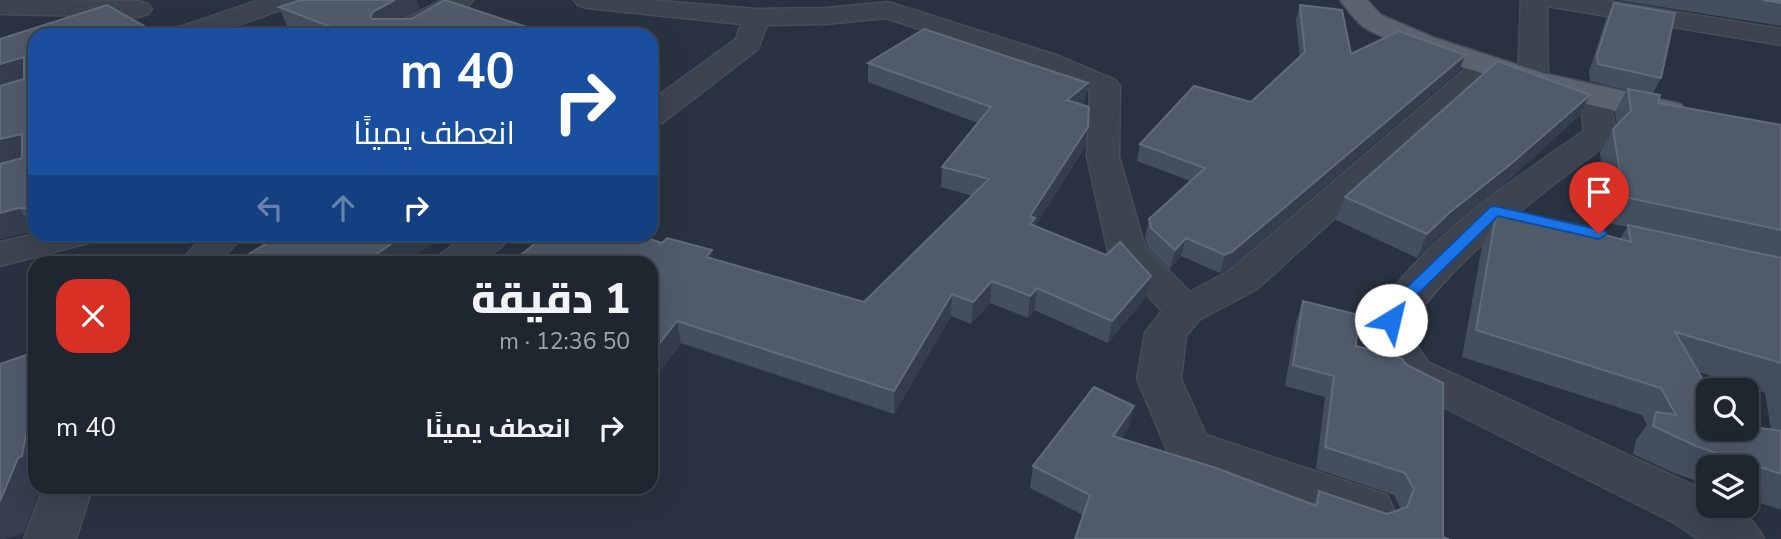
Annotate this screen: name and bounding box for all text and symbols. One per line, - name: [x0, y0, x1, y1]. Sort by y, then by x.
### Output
- text: 40 m: [400, 38, 515, 105]
- icon: right: [539, 56, 630, 147]
- text: انعطف يمينًا: [353, 112, 515, 155]
- pin: [1569, 162, 1629, 234]
- icon: arrive: [1580, 173, 1618, 211]
- icon: left: [251, 189, 289, 227]
- icon: ahead: [324, 189, 362, 227]
- icon: right: [397, 189, 435, 227]
- text: 1 دقيقة: [471, 271, 630, 328]
- button: close: [56, 279, 130, 353]
- position arrow: [1354, 283, 1428, 357]
- text: 50 m · 12:36: [499, 326, 630, 357]
- map controls: [1696, 378, 1759, 518]
- button: search: [1696, 378, 1759, 441]
- icon: right: [592, 409, 630, 447]
- text: 40 m: [56, 410, 116, 445]
- text: انعطف يمينًا: [425, 411, 571, 446]
- button: layers: [1696, 455, 1759, 518]

